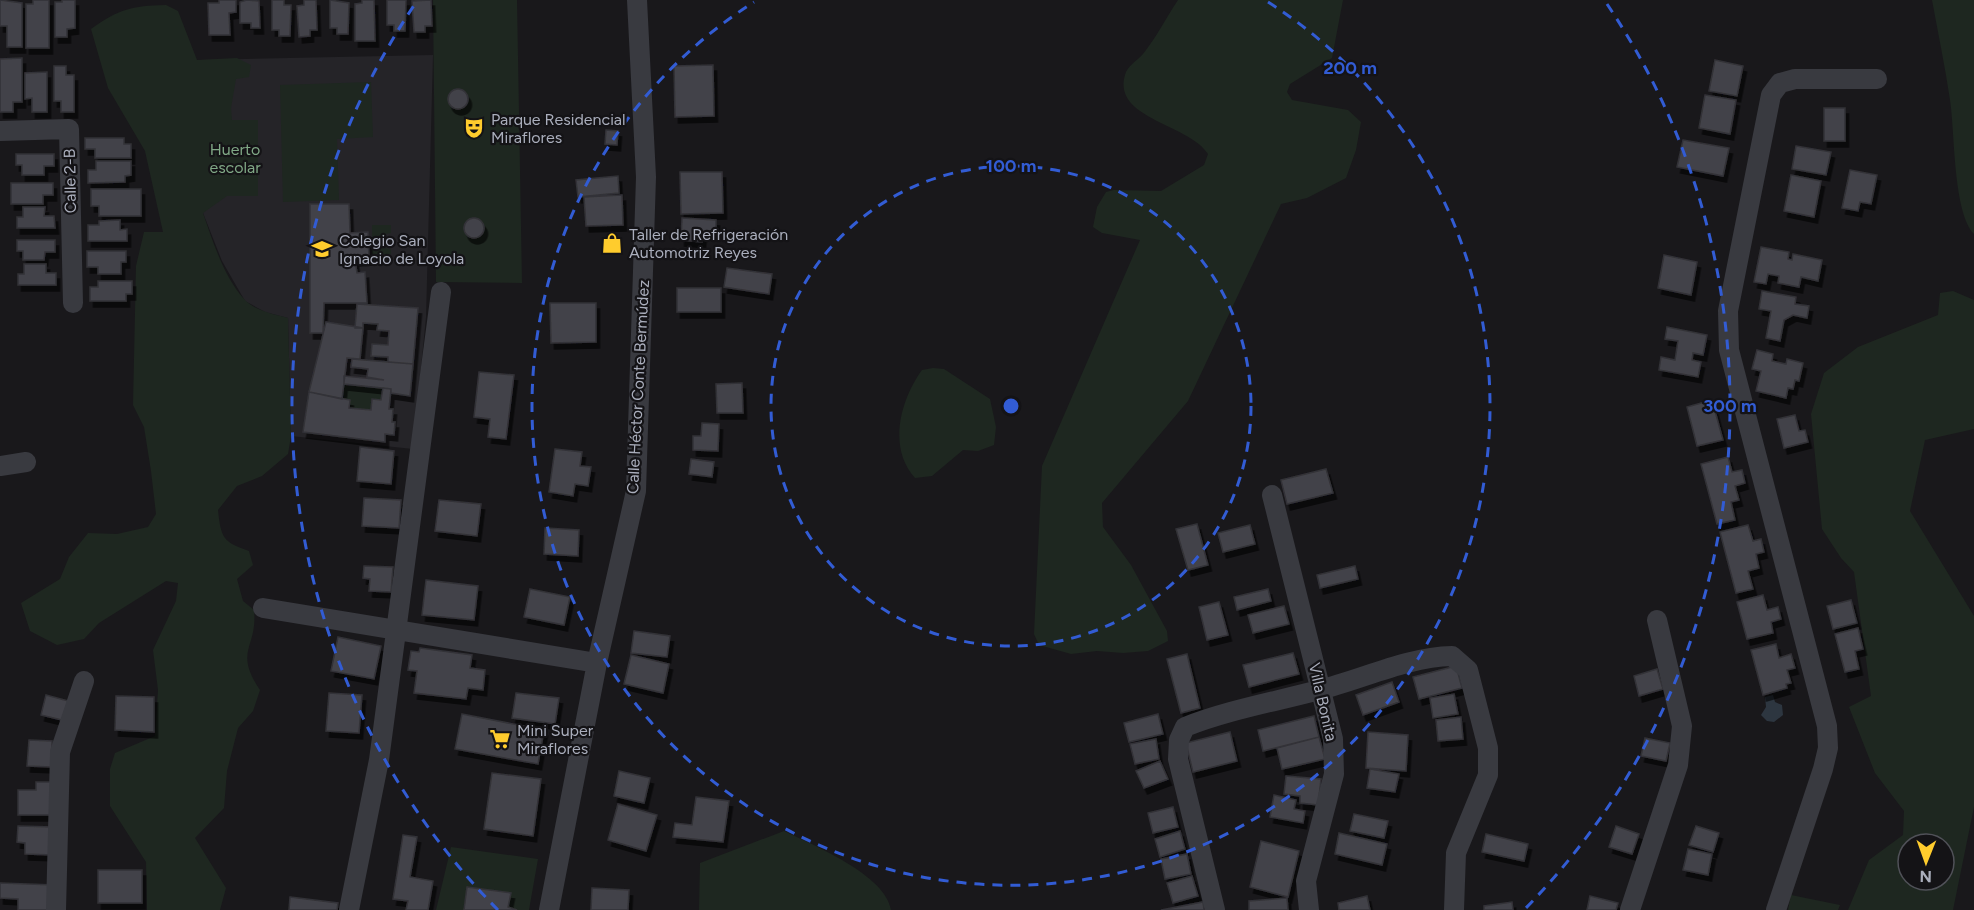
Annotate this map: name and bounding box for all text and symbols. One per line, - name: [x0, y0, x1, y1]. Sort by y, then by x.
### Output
- text: 200 m: [1323, 57, 1377, 79]
- place label: Parque Residencial Miraflores: [491, 110, 626, 147]
- theatre icon: Parque Residencial Miraflores: [462, 116, 486, 140]
- park label: Huerto escolar: [209, 140, 261, 177]
- street label: Calle 2-B: [60, 148, 80, 214]
- text: 100 m: [986, 155, 1036, 177]
- place label: Taller de Refrigeración Automotriz Reyes: [629, 225, 788, 262]
- place label: Colegio San Ignacio de Loyola: [339, 231, 464, 268]
- shop icon: Taller de Refrigeración Automotriz Reyes: [600, 231, 624, 255]
- school or university icon: Colegio San Ignacio de Loyola: [310, 237, 334, 261]
- street label: Calle Héctor Conte Bermúdez: [623, 279, 653, 495]
- text: 300 m: [1703, 395, 1757, 417]
- centre of rings: [1001, 396, 1021, 416]
- street label: Villa Bonita: [1305, 661, 1341, 743]
- place label: Mini Super Miraflores: [517, 721, 594, 758]
- supermarket icon: Mini Super Miraflores: [488, 727, 512, 751]
- north arrow: [1896, 832, 1956, 892]
- text: N: [1919, 867, 1932, 886]

